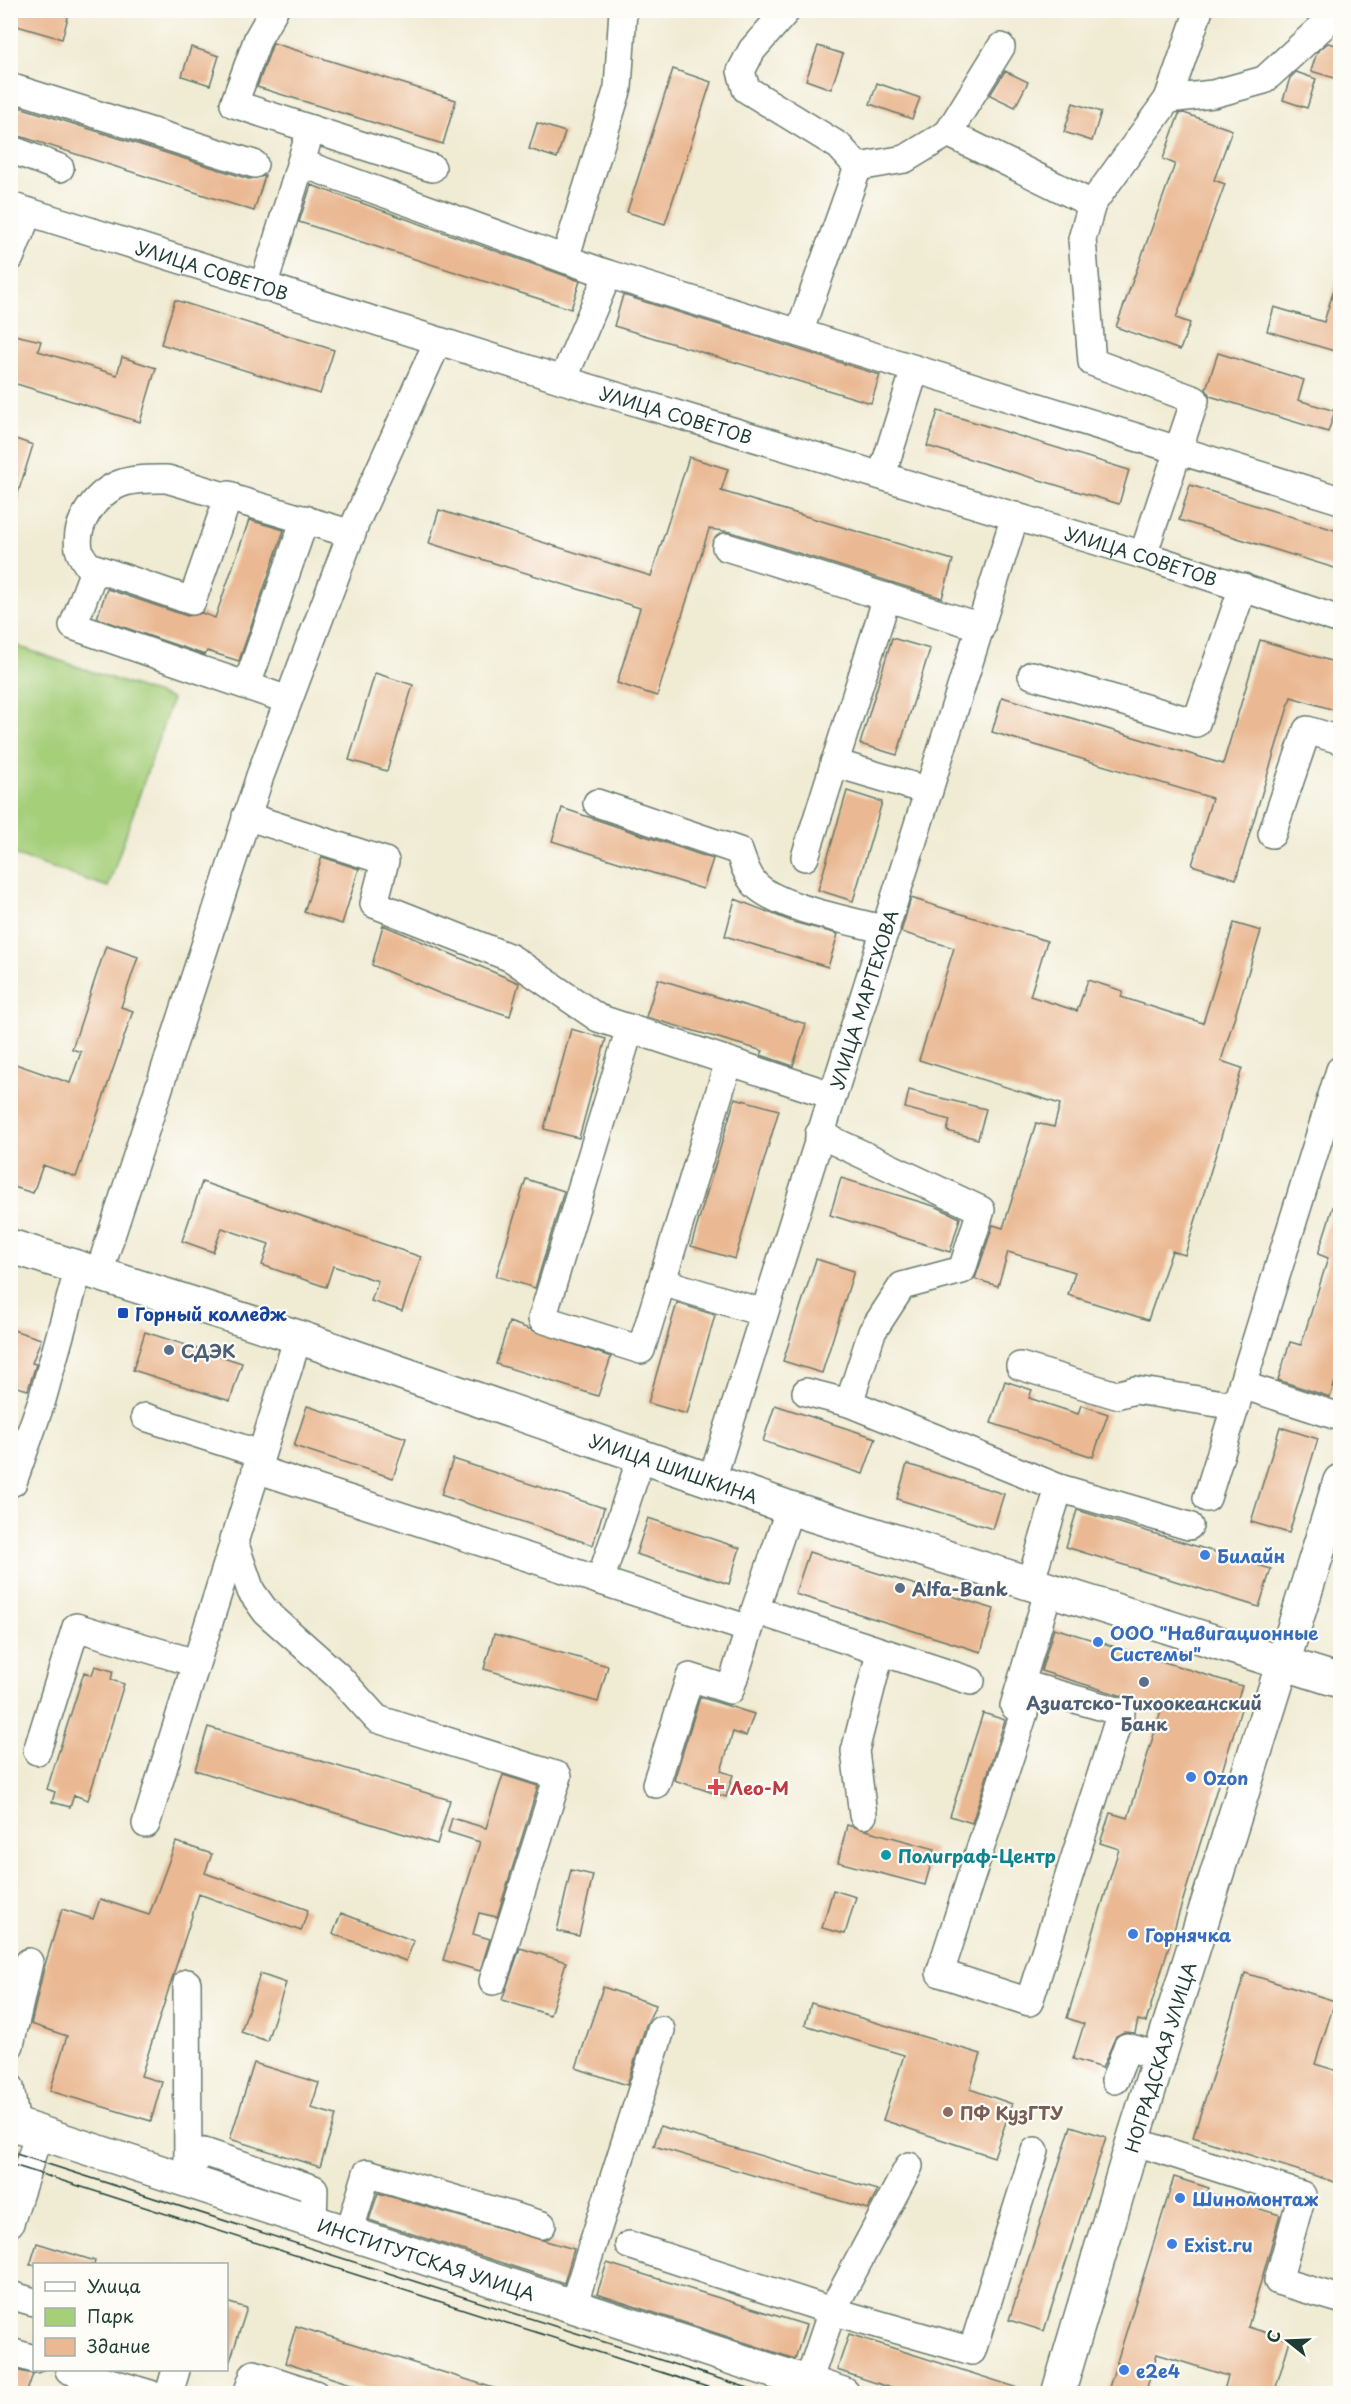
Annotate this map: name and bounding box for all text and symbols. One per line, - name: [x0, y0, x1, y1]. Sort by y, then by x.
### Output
- street label: УЛИЦА СОВЕТОВ: [133, 233, 292, 306]
- street label: УЛИЦА СОВЕТОВ: [597, 378, 756, 450]
- street label: УЛИЦА СОВЕТОВ: [1062, 519, 1221, 592]
- street label: УЛИЦА МАРТЕХОВА: [822, 906, 904, 1092]
- place label: Горный колледж: [135, 1300, 287, 1327]
- marker: Горный колледж: [116, 1306, 130, 1320]
- place label: СДЭК: [181, 1337, 236, 1364]
- marker: СДЭК: [162, 1343, 176, 1357]
- street label: УЛИЦА ШИШКИНА: [586, 1426, 762, 1510]
- place label: Билайн: [1217, 1542, 1285, 1569]
- marker: Билайн: [1198, 1548, 1212, 1562]
- place label: Alfa-Bank: [912, 1575, 1008, 1602]
- marker: Alfa-Bank: [893, 1581, 907, 1595]
- place label: ООО "Навигационные Системы": [1110, 1619, 1318, 1667]
- marker: ООО "Навигационные Системы": [1091, 1635, 1105, 1649]
- marker: Азиатско-Тихоокеанский Банк: [1137, 1675, 1151, 1689]
- place label: Азиатско-Тихоокеанский Банк: [1026, 1689, 1262, 1737]
- place label: Ozon: [1203, 1764, 1248, 1791]
- marker: Ozon: [1184, 1770, 1198, 1784]
- place label: Лео-М: [730, 1774, 789, 1801]
- marker: Лео-М: [707, 1778, 725, 1796]
- place label: Полиграф-Центр: [898, 1842, 1056, 1869]
- marker: Полиграф-Центр: [879, 1848, 893, 1862]
- place label: Горнячка: [1145, 1921, 1232, 1948]
- marker: Горнячка: [1126, 1927, 1140, 1941]
- street label: НОГРАДСКАЯ УЛИЦА: [1117, 1958, 1202, 2155]
- place label: ПФ КузГТУ: [960, 2099, 1064, 2126]
- marker: ПФ КузГТУ: [941, 2105, 955, 2119]
- place label: Шиномонтаж: [1192, 2185, 1319, 2212]
- marker: Шиномонтаж: [1173, 2191, 1187, 2205]
- street label: ИНСТИТУТСКАЯ УЛИЦА: [314, 2211, 539, 2307]
- place label: Exist.ru: [1184, 2231, 1253, 2258]
- marker: Exist.ru: [1165, 2237, 1179, 2251]
- legend: [33, 2263, 228, 2371]
- text: Улица: [87, 2272, 141, 2299]
- text: Парк: [87, 2302, 134, 2329]
- north arrow: [1258, 2311, 1318, 2371]
- text: С: [1260, 2327, 1286, 2345]
- text: Здание: [87, 2332, 150, 2359]
- place label: e2e4: [1136, 2357, 1180, 2384]
- marker: e2e4: [1117, 2363, 1131, 2377]

